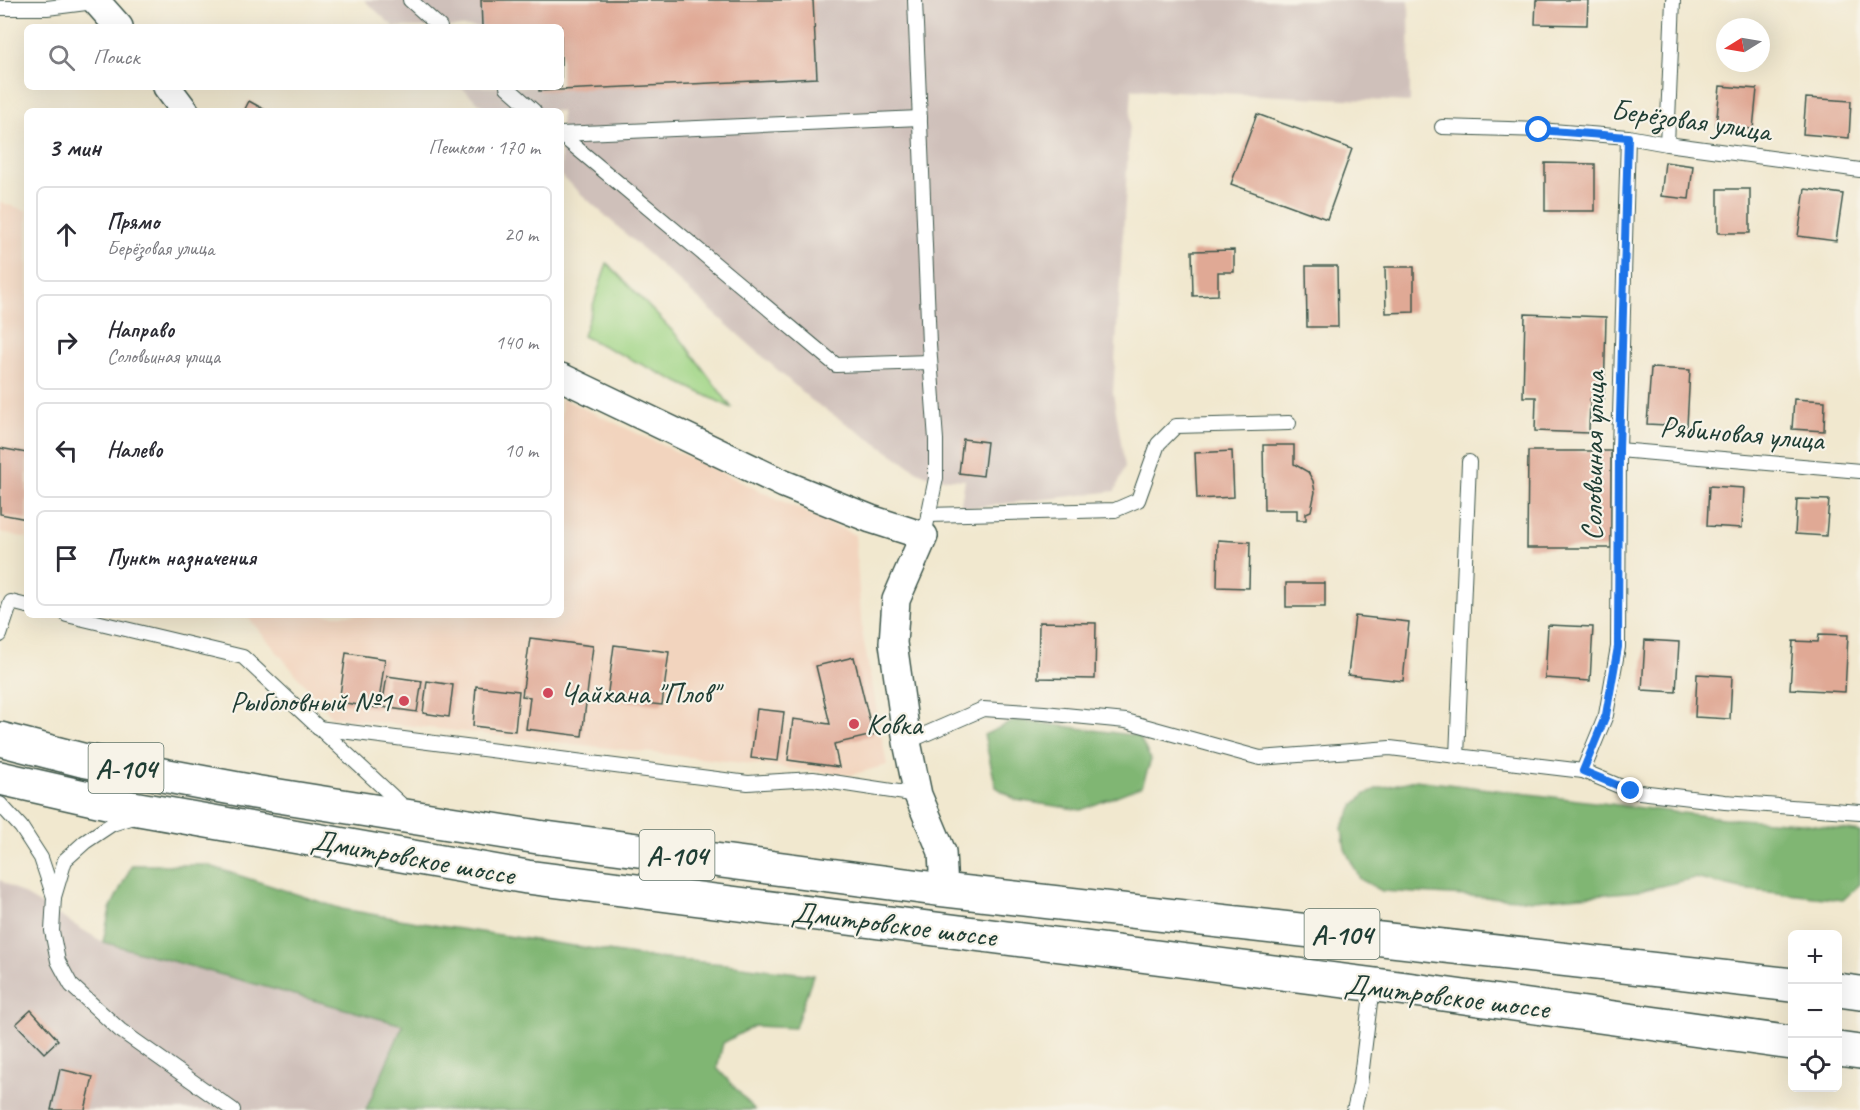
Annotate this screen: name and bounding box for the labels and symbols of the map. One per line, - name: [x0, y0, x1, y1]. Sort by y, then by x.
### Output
- north arrow: [1716, 18, 1770, 72]
- street label: Берёзовая улица: [1609, 90, 1776, 150]
- route start: [1525, 116, 1551, 142]
- street label: Соловьиная улица: [1573, 369, 1614, 541]
- street label: Рябиновая улица: [1658, 407, 1828, 459]
- place label: Чайхана "Плов": [560, 674, 724, 712]
- place label: Рыболовный №1: [230, 682, 393, 720]
- marker: Чайхана "Плов": [541, 686, 555, 700]
- marker: Рыболовный №1: [397, 694, 411, 708]
- place label: Ковка: [866, 705, 924, 743]
- marker: Ковка: [847, 717, 861, 731]
- road number: А-104: [88, 743, 164, 793]
- route end: [1617, 777, 1643, 803]
- street label: Дмитровское шоссе: [308, 820, 520, 894]
- road number: А-104: [640, 830, 714, 880]
- street label: Дмитровское шоссе: [790, 893, 1001, 956]
- road number: А-104: [1304, 909, 1380, 959]
- street label: Дмитровское шоссе: [1343, 965, 1554, 1028]

